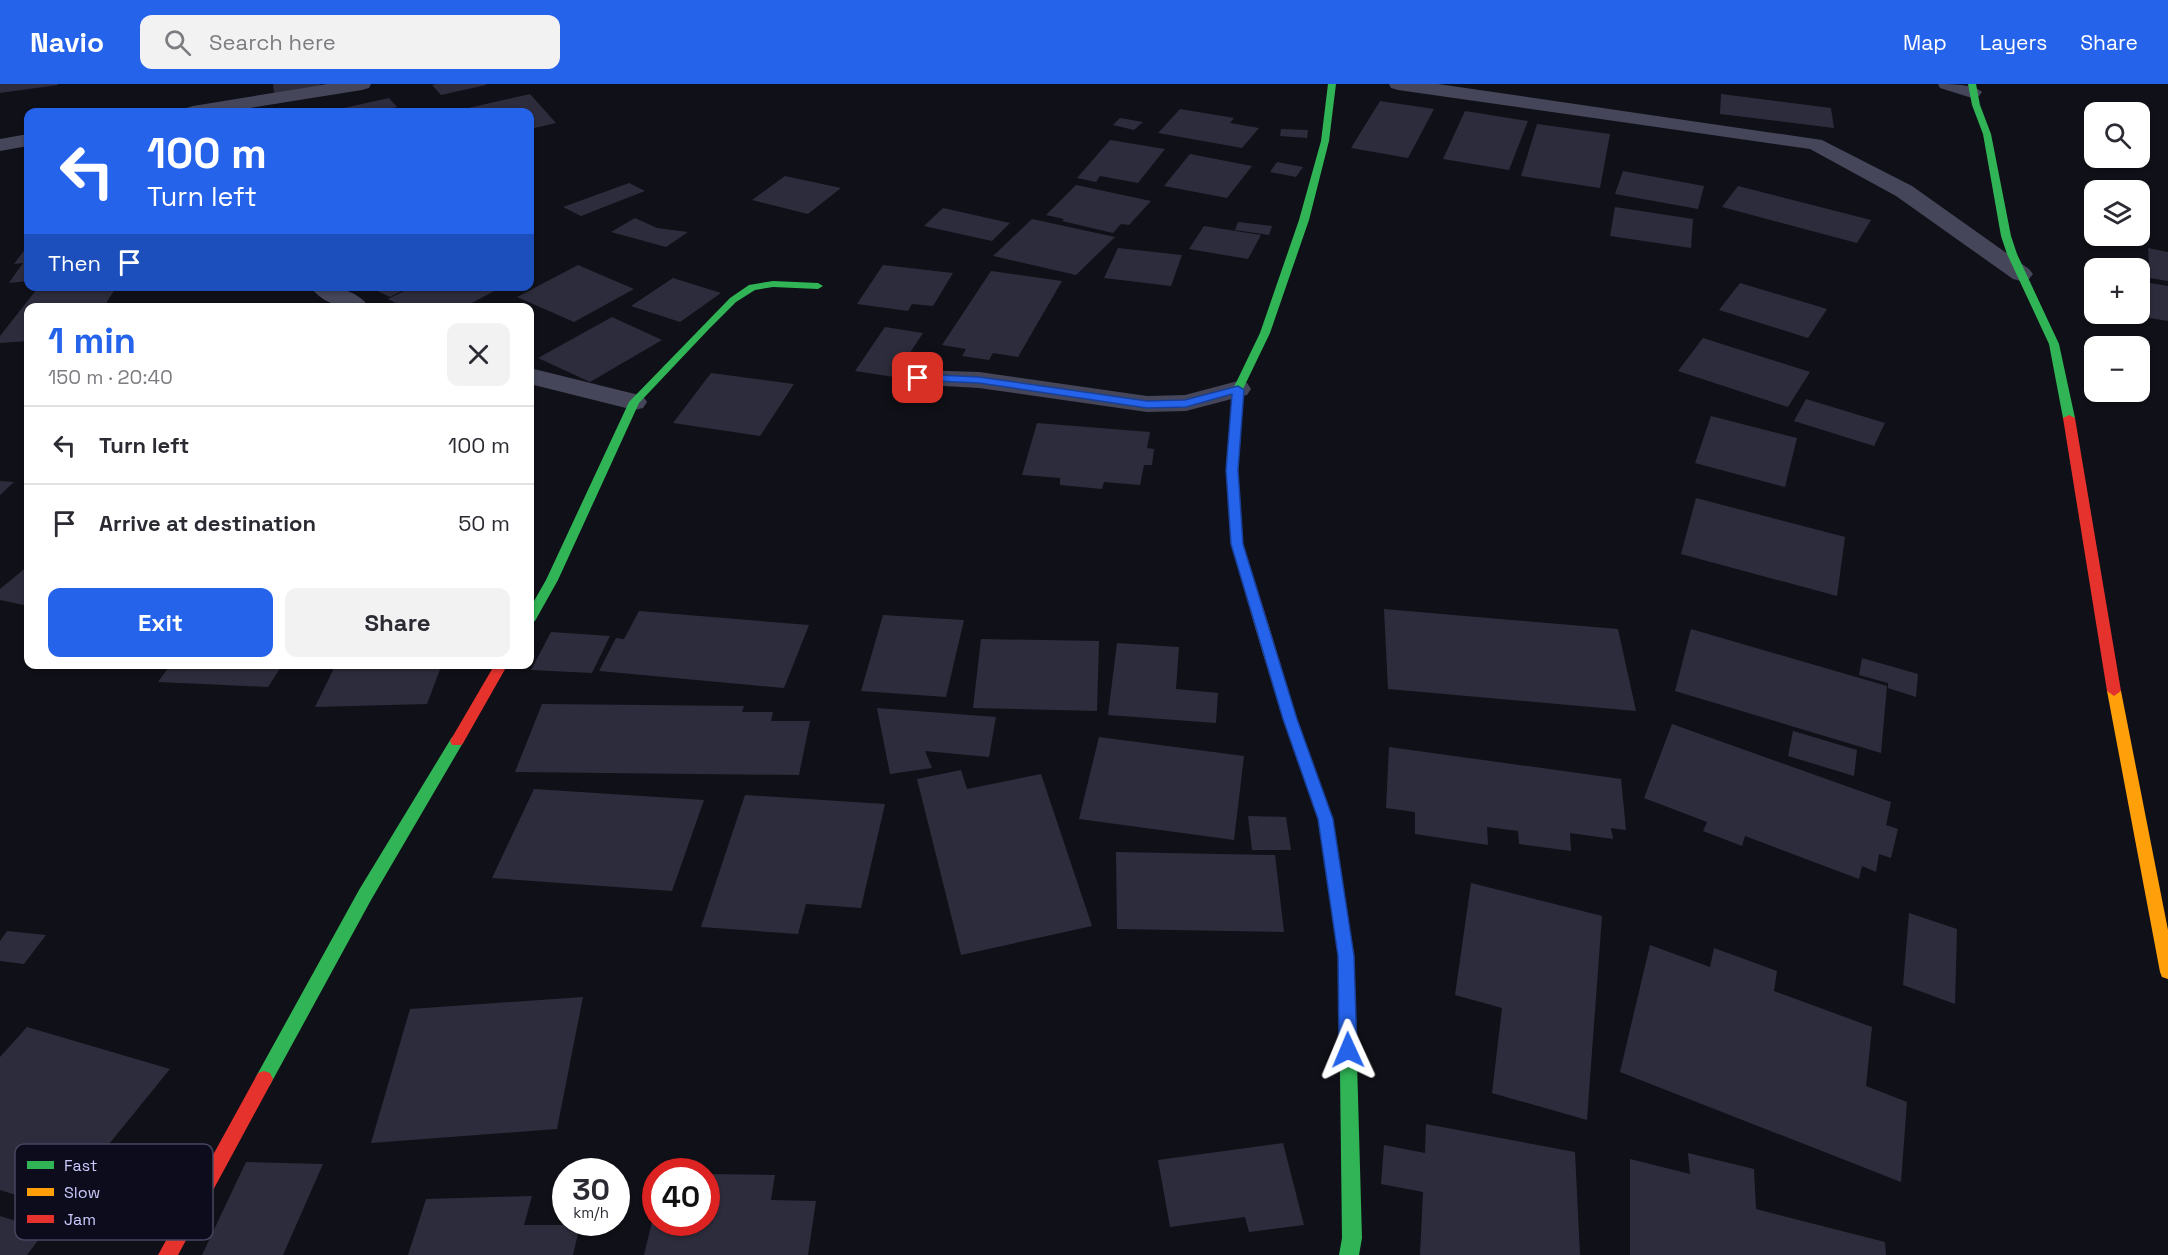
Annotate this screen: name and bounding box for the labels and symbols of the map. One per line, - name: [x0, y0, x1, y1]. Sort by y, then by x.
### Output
- pin: [892, 352, 943, 403]
- position arrow: [1316, 1018, 1380, 1082]
- legend: [15, 1144, 213, 1240]
- text: Fast: [64, 1155, 97, 1176]
- speed limit sign: 40: [642, 1158, 720, 1236]
- text: Slow: [64, 1182, 100, 1203]
- text: Jam: [64, 1209, 96, 1230]

